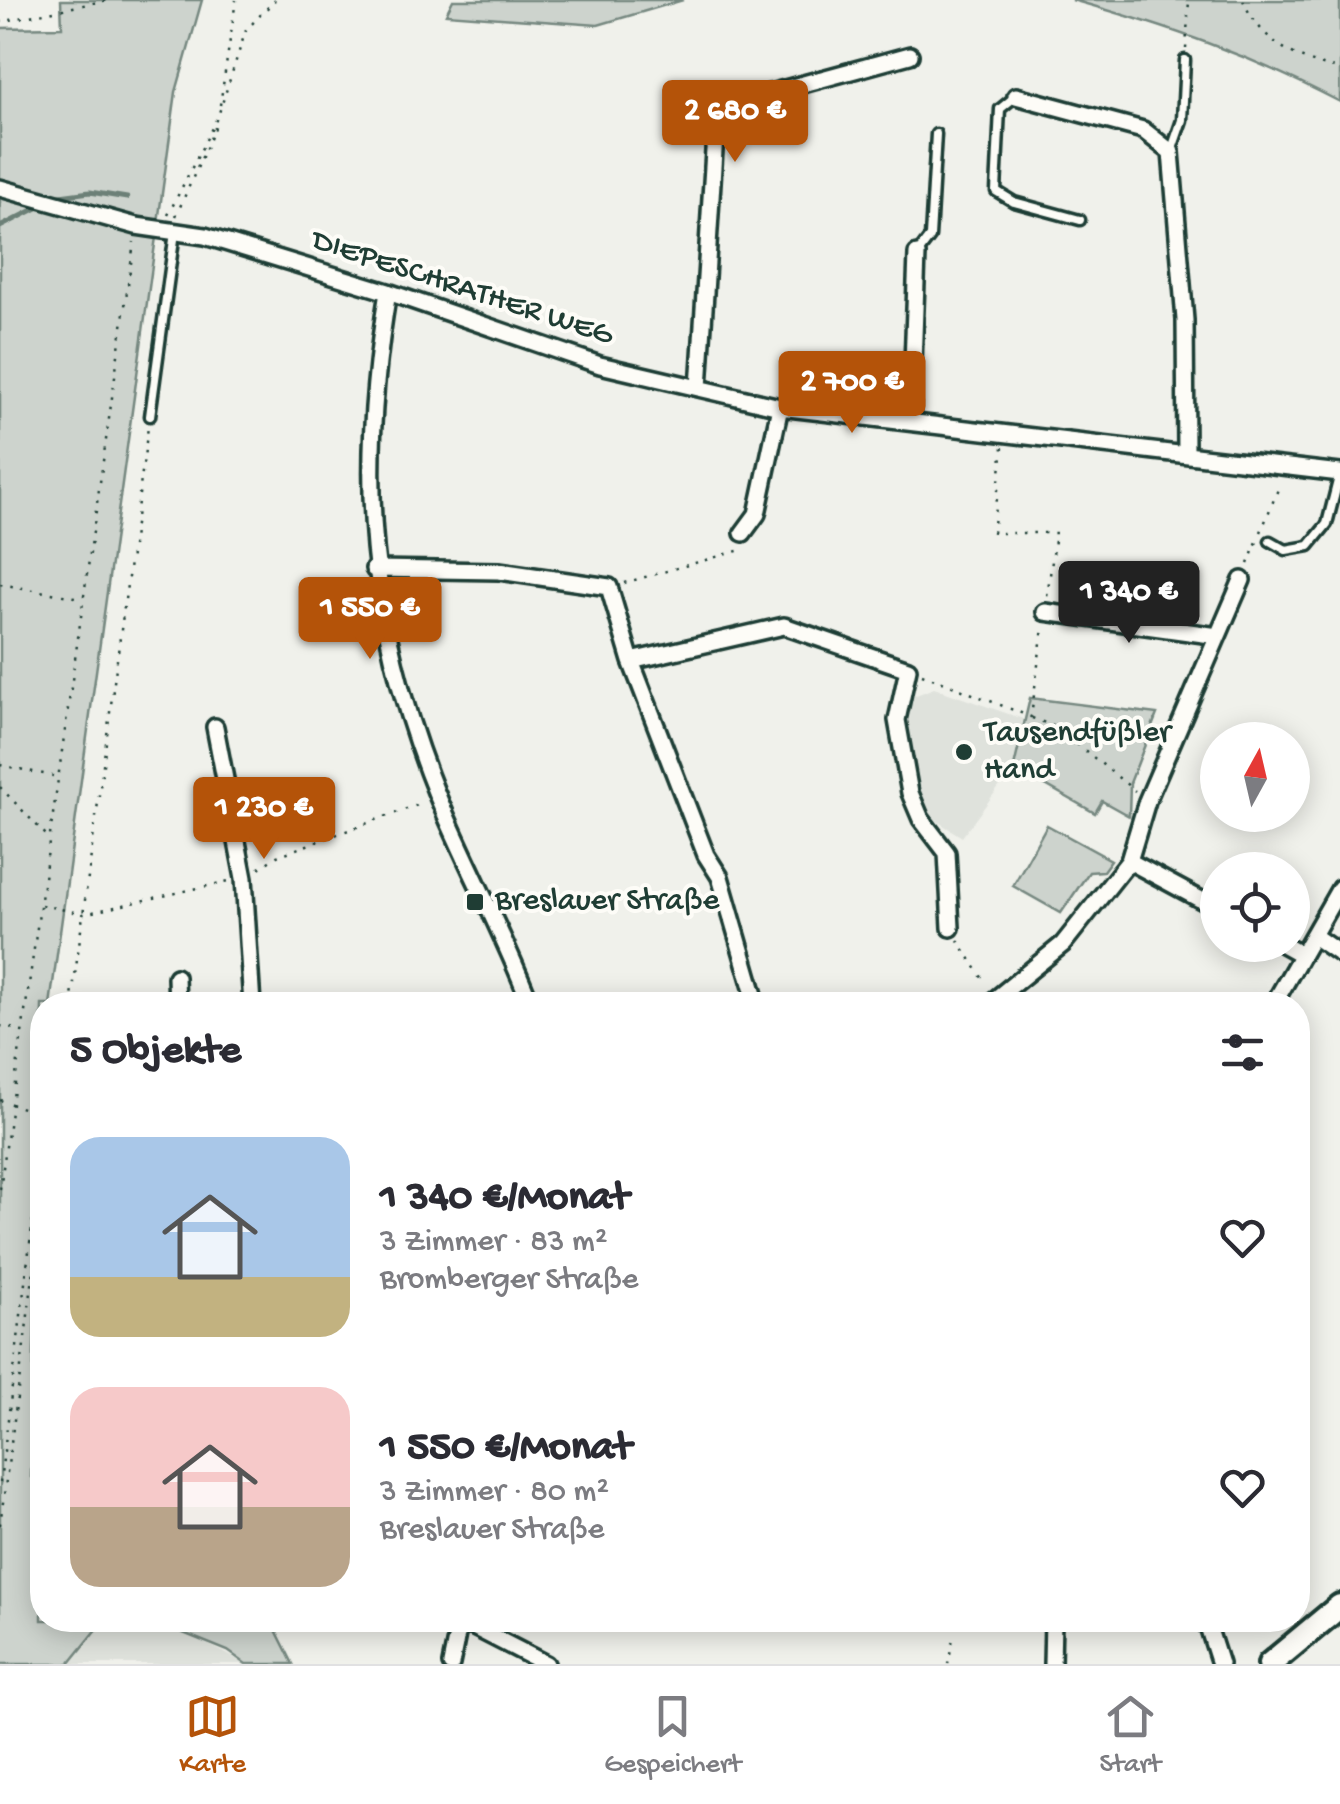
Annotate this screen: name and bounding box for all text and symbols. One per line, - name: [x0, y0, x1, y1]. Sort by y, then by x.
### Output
- pin: 2 680 €: [643, 80, 827, 165]
- text: 2 680 €: [684, 93, 786, 131]
- street label: DIEPESCHRATHER WEG: [305, 222, 619, 356]
- pin: 2 700 €: [760, 351, 944, 436]
- text: 2 700 €: [801, 364, 903, 402]
- pin: 1 340 €: [1037, 561, 1221, 646]
- text: 1 340 €: [1080, 574, 1178, 612]
- pin: 1 550 €: [278, 577, 462, 662]
- text: 1 550 €: [321, 590, 419, 628]
- place label: Tausendfüßler Hand: [982, 715, 1173, 790]
- north arrow: [1200, 722, 1310, 832]
- map controls: [1200, 722, 1310, 962]
- marker: Tausendfüßler Hand: [953, 741, 975, 763]
- pin: 1 230 €: [172, 777, 356, 862]
- text: 1 230 €: [215, 790, 313, 828]
- button: locate: [1200, 852, 1310, 962]
- place label: Breslauer Straße: [494, 883, 720, 921]
- marker: Breslauer Straße: [464, 891, 486, 913]
- icon: filters: [1215, 1025, 1270, 1080]
- text: 5 Objekte: [70, 1028, 241, 1077]
- text: 1 340 €/Monat: [380, 1175, 629, 1224]
- icon: home: [150, 1177, 270, 1297]
- icon: heart: [1215, 1210, 1270, 1265]
- text: 3 Zimmer · 83 m²: [380, 1224, 607, 1262]
- text: Bromberger Straße: [380, 1262, 638, 1300]
- text: 1 550 €/Monat: [380, 1425, 631, 1474]
- icon: home: [150, 1427, 270, 1547]
- icon: heart: [1215, 1460, 1270, 1515]
- text: 3 Zimmer · 80 m²: [380, 1474, 609, 1512]
- text: Breslauer Straße: [380, 1512, 604, 1550]
- tab: Karte: [179, 1689, 246, 1782]
- tab: Gespeichert: [604, 1689, 741, 1782]
- tab: Start: [1100, 1689, 1161, 1782]

